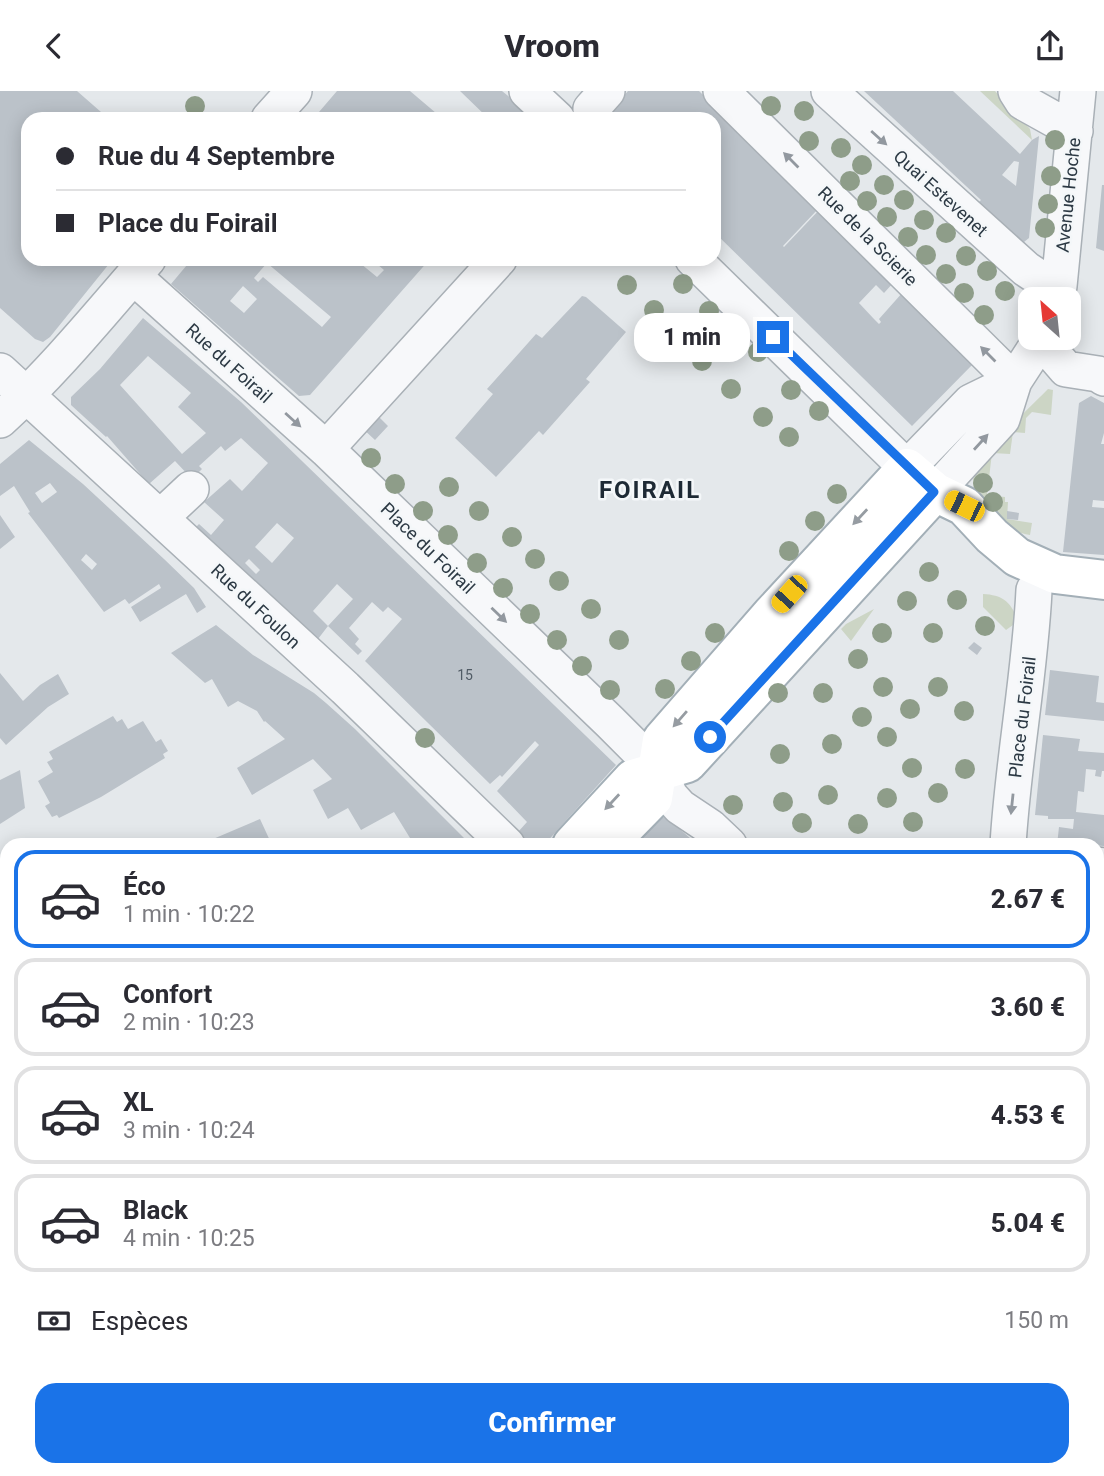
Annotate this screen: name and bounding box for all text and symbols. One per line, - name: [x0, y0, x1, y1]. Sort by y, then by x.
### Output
- icon: back: [35, 27, 73, 65]
- text: Vroom: [504, 27, 600, 65]
- icon: share: [1031, 27, 1069, 65]
- one-way arrow: [870, 129, 887, 145]
- street label: Avenue Hoche: [1052, 137, 1084, 253]
- text: Rue du 4 Septembre: [98, 141, 335, 171]
- street label: Quai Estevenet: [890, 145, 992, 241]
- one-way arrow: [783, 152, 800, 168]
- street label: Rue de la Scierie: [814, 182, 922, 290]
- text: Place du Foirail: [98, 208, 278, 238]
- north arrow: [1018, 287, 1082, 350]
- map controls: [1018, 287, 1081, 350]
- callout: 1 min: [633, 313, 748, 361]
- street label: Rue du Foirail: [182, 319, 276, 407]
- route end: [757, 321, 789, 353]
- text: 1 min: [663, 324, 721, 351]
- one-way arrow: [979, 346, 996, 363]
- one-way arrow: [284, 412, 302, 428]
- one-way arrow: [972, 434, 988, 451]
- district label: FOIRAIL: [599, 476, 701, 504]
- car: [941, 487, 988, 525]
- street label: Place du Foirail: [377, 498, 479, 598]
- one-way arrow: [852, 508, 868, 525]
- street label: Rue du Foulon: [207, 559, 305, 653]
- car: [768, 571, 811, 617]
- one-way arrow: [490, 607, 507, 623]
- street label: Place du Foirail: [1004, 655, 1040, 779]
- house number: 15: [457, 667, 473, 683]
- one-way arrow: [673, 711, 688, 728]
- route start: [694, 721, 726, 753]
- one-way arrow: [604, 793, 620, 810]
- one-way arrow: [1006, 793, 1017, 815]
- icon: car: [39, 868, 102, 931]
- text: Éco: [123, 871, 166, 901]
- text: 2.67 €: [991, 884, 1065, 914]
- text: 1 min · 10:22: [123, 901, 255, 928]
- icon: car: [39, 976, 102, 1039]
- text: Confort: [123, 979, 212, 1009]
- text: 3.60 €: [991, 992, 1065, 1022]
- text: 2 min · 10:23: [123, 1009, 255, 1036]
- icon: car: [39, 1084, 102, 1147]
- text: XL: [123, 1087, 154, 1117]
- text: 4.53 €: [991, 1100, 1065, 1130]
- text: 3 min · 10:24: [123, 1117, 255, 1144]
- icon: car: [39, 1192, 102, 1255]
- text: Black: [123, 1195, 188, 1225]
- text: 5.04 €: [991, 1208, 1065, 1238]
- text: 4 min · 10:25: [123, 1225, 255, 1252]
- icon: cash: [35, 1302, 73, 1340]
- text: Espèces: [91, 1306, 188, 1336]
- text: 150 m: [1004, 1307, 1069, 1334]
- button: Confirmer: [35, 1383, 1069, 1463]

